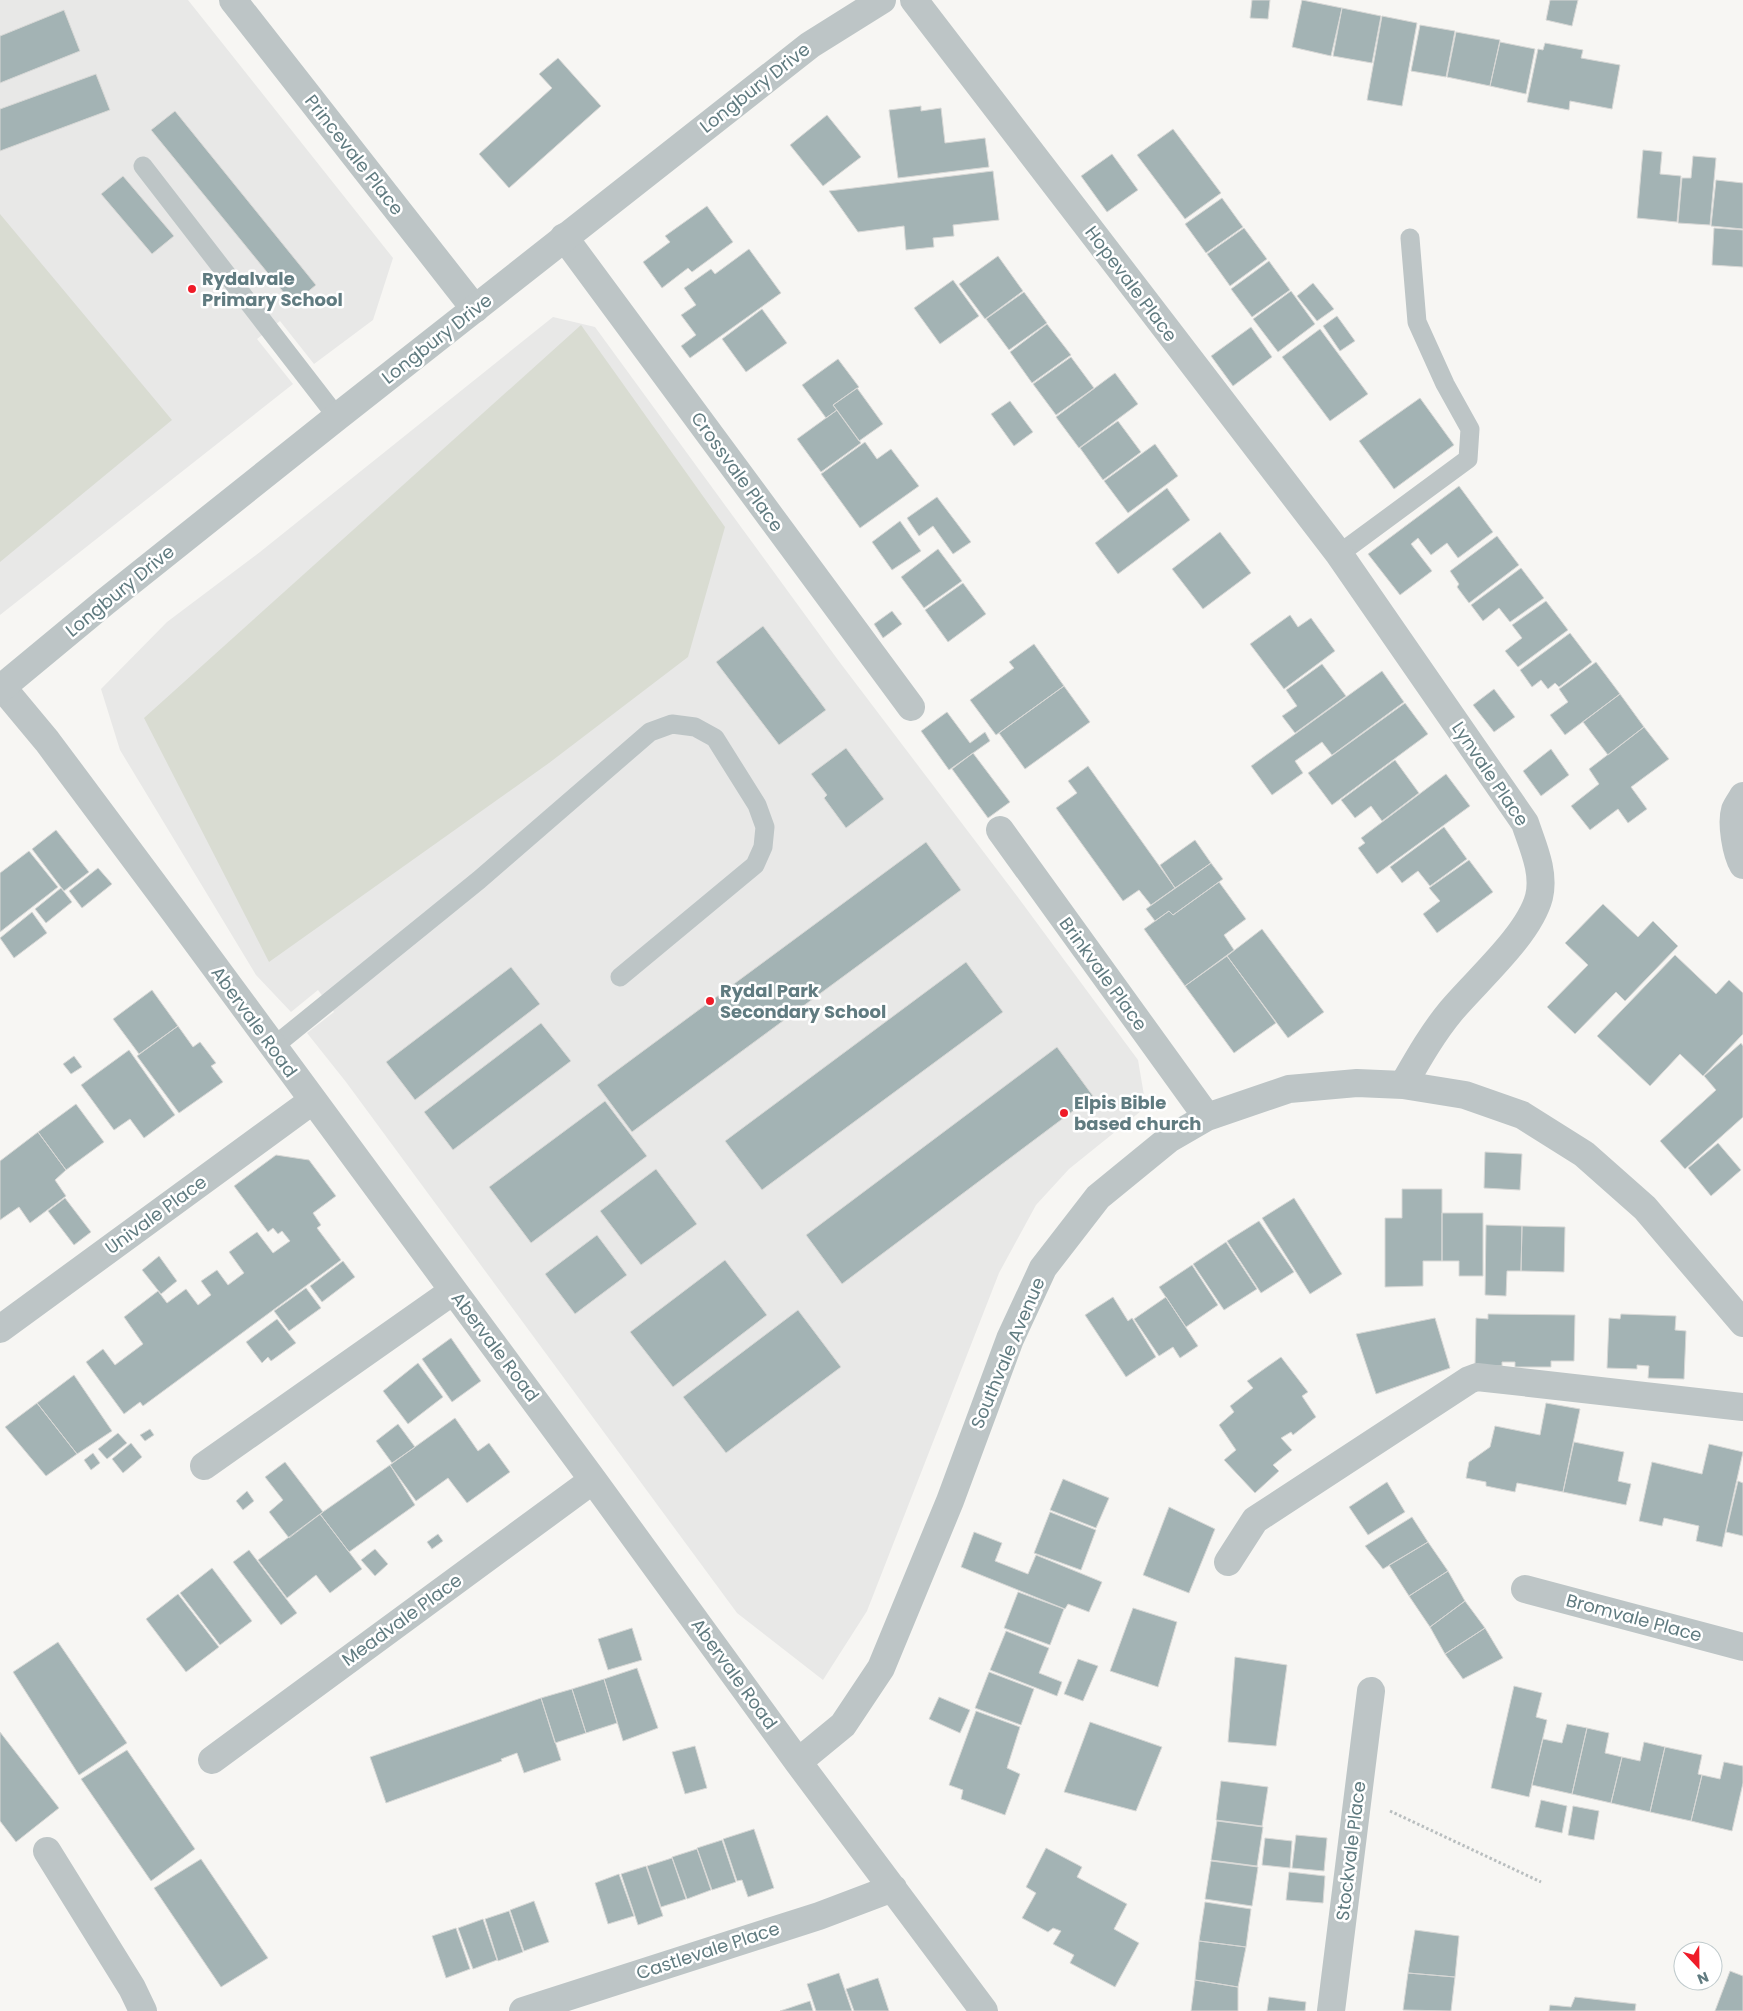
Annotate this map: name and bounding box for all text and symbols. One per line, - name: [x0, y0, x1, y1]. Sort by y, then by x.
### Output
- street label: Longbury Drive: [694, 37, 815, 139]
- street label: Princevale Place: [299, 89, 409, 220]
- street label: Hopevale Place: [1080, 221, 1183, 347]
- place label: Rydalvale Primary School: [202, 266, 343, 312]
- marker: Rydalvale Primary School: [186, 283, 198, 295]
- street label: Longbury Drive: [376, 288, 497, 390]
- street label: Crossvale Place: [685, 407, 789, 537]
- street label: Longbury Drive: [60, 539, 179, 642]
- street label: Lynvale Place: [1446, 716, 1535, 831]
- street label: Brinkvale Place: [1054, 912, 1153, 1036]
- street label: Abervale Road: [206, 961, 303, 1082]
- place label: Rydal Park Secondary School: [720, 978, 886, 1024]
- marker: Rydal Park Secondary School: [704, 995, 716, 1007]
- place label: Elpis Bible based church: [1074, 1090, 1202, 1136]
- marker: Elpis Bible based church: [1058, 1107, 1070, 1119]
- street label: Univale Place: [100, 1169, 212, 1260]
- street label: Southvale Avenue: [964, 1273, 1051, 1432]
- street label: Abervale Road: [446, 1287, 545, 1407]
- street label: Meadvale Place: [337, 1568, 467, 1672]
- street label: Bromvale Place: [1563, 1587, 1705, 1648]
- street label: Abervale Road: [686, 1613, 783, 1734]
- street label: Stockvale Place: [1330, 1780, 1371, 1922]
- street label: Castlevale Place: [633, 1916, 783, 1985]
- north arrow: [1673, 1941, 1723, 1991]
- text: N: [1694, 1967, 1711, 1989]

